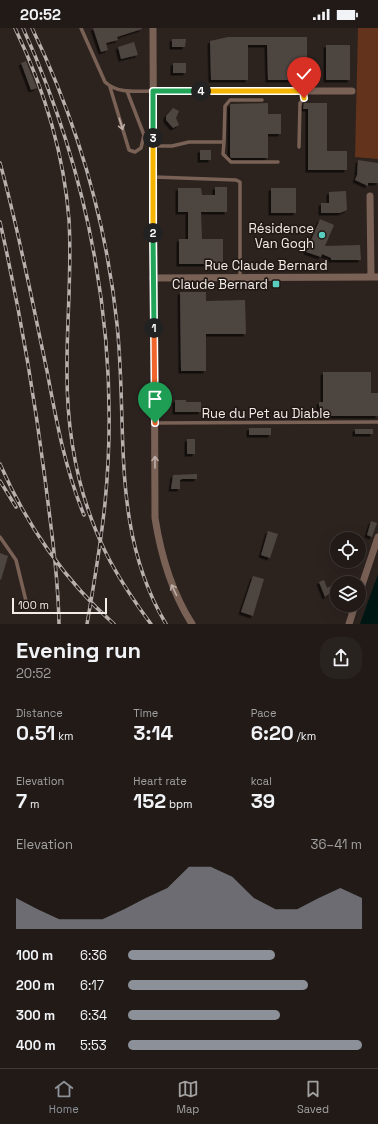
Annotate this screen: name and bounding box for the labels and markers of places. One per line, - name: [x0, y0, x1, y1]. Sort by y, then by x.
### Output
- pin: [287, 57, 321, 98]
- pin: 4: [191, 81, 211, 101]
- pin: 3: [143, 128, 163, 148]
- place label: Résidence Van Gogh: [249, 220, 314, 252]
- pin: 2: [143, 223, 163, 243]
- marker: Résidence Van Gogh: [317, 230, 327, 240]
- place label: Claude Bernard: [172, 276, 268, 293]
- marker: Claude Bernard: [271, 279, 281, 289]
- pin: 1: [144, 318, 164, 338]
- pin: [138, 382, 172, 423]

